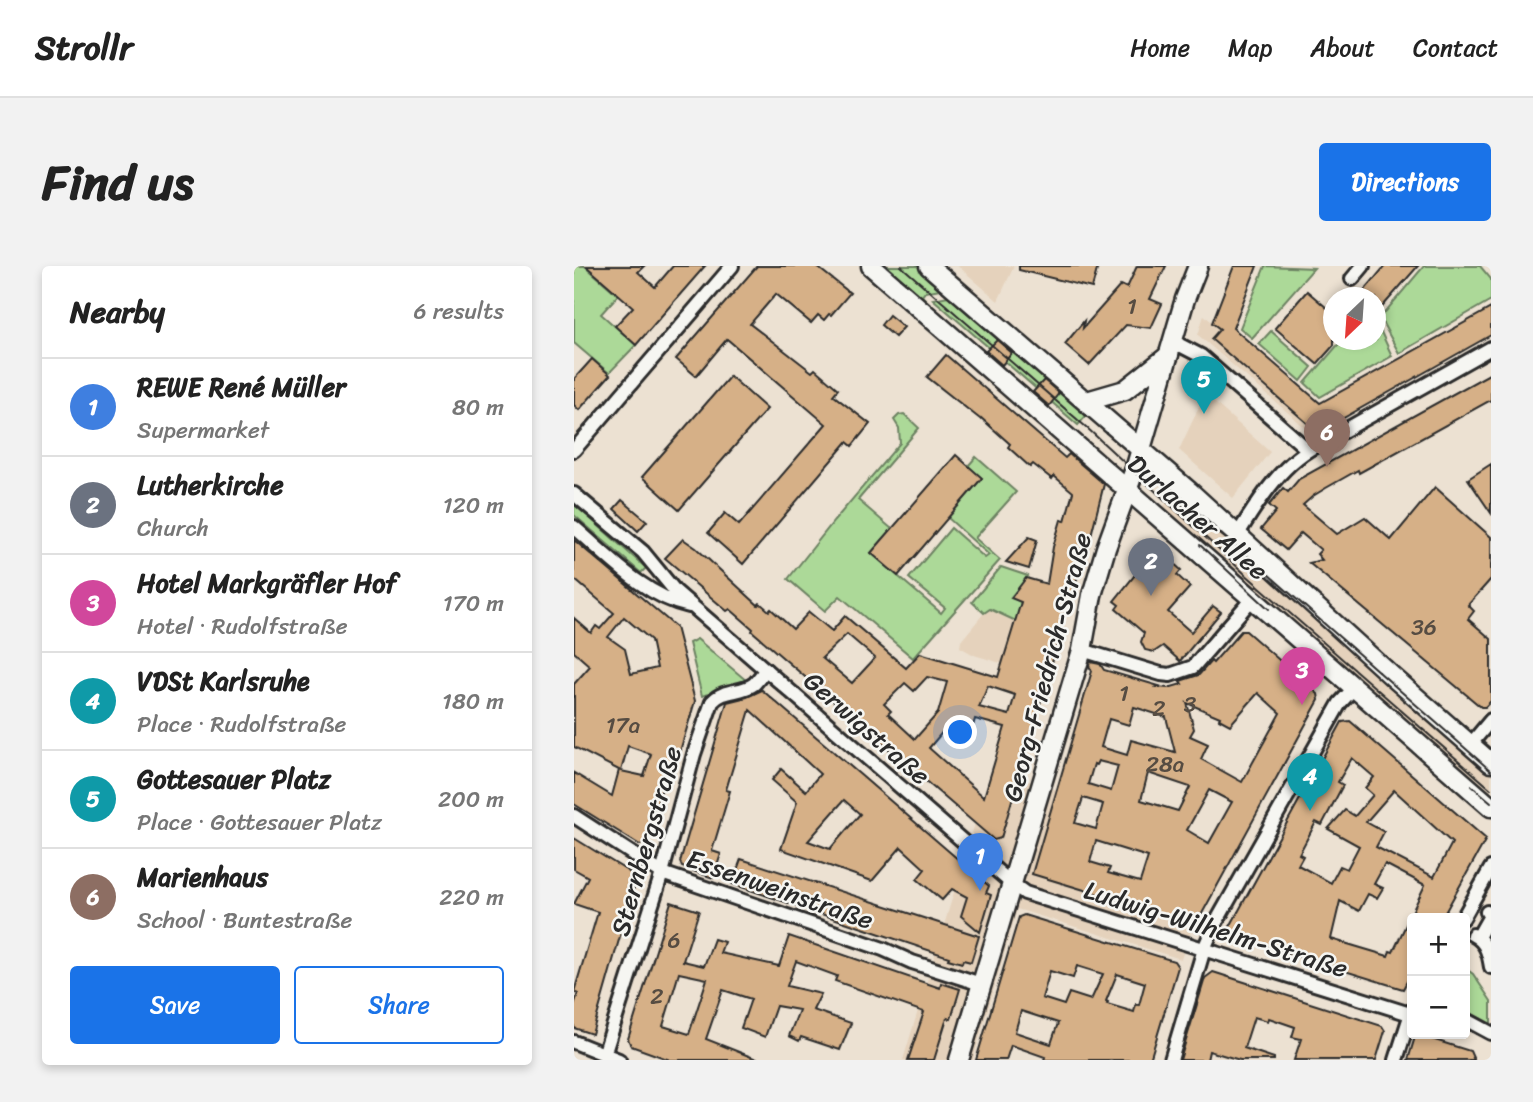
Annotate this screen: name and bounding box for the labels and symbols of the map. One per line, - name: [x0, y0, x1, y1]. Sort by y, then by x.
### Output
- house number: 1: [1127, 286, 1137, 327]
- north arrow: [1323, 287, 1386, 350]
- pin: 5: [1181, 356, 1227, 414]
- pin: 6: [1304, 409, 1350, 467]
- street label: Durlacher Allee: [1117, 442, 1279, 592]
- street label: Georg-Friedrich-Straße: [989, 527, 1105, 807]
- pin: 2: [1128, 538, 1174, 596]
- house number: 36: [1411, 607, 1437, 648]
- pin: 3: [1279, 647, 1325, 705]
- street label: Gerwigstraße: [793, 659, 941, 797]
- house number: 1: [1119, 673, 1129, 714]
- house number: 3: [1184, 684, 1197, 725]
- house number: 2: [1152, 688, 1166, 729]
- house number: 17a: [606, 705, 640, 746]
- your location: [943, 715, 977, 749]
- street label: Sternbergstraße: [597, 741, 695, 941]
- house number: 28a: [1146, 744, 1184, 785]
- pin: 4: [1287, 753, 1333, 811]
- pin: 1: [957, 833, 1003, 891]
- street label: Essenweinstraße: [680, 835, 880, 943]
- street label: Ludwig-Wilhelm-Straße: [1078, 867, 1354, 991]
- house number: 6: [667, 920, 681, 961]
- house number: 2: [650, 976, 664, 1017]

